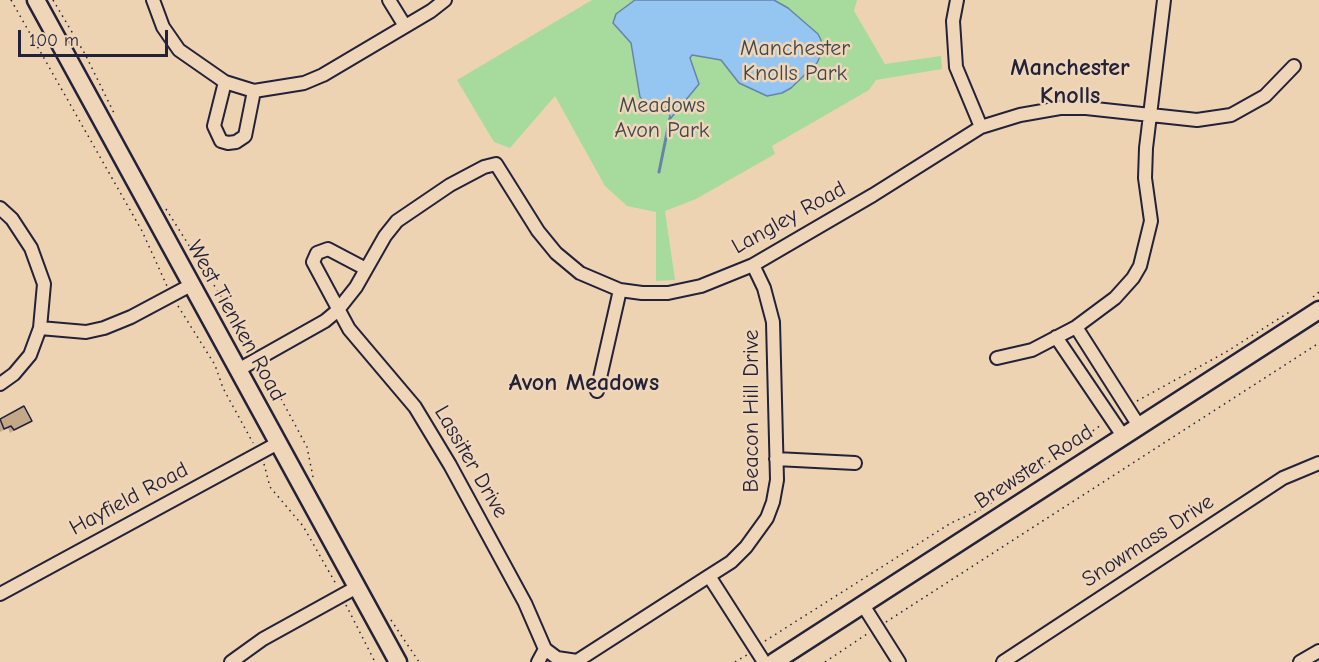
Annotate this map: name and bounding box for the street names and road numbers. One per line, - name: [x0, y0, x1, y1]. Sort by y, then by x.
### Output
- street label: Langley Road: [727, 176, 851, 260]
- street label: West Tienken Road: [181, 236, 291, 406]
- street label: Beacon Hill Drive: [739, 330, 765, 492]
- street label: Lassiter Drive: [428, 401, 514, 523]
- street label: Brewster Road: [970, 419, 1098, 515]
- street label: Hayfield Road: [65, 457, 193, 541]
- street label: Snowmass Drive: [1077, 489, 1219, 593]

